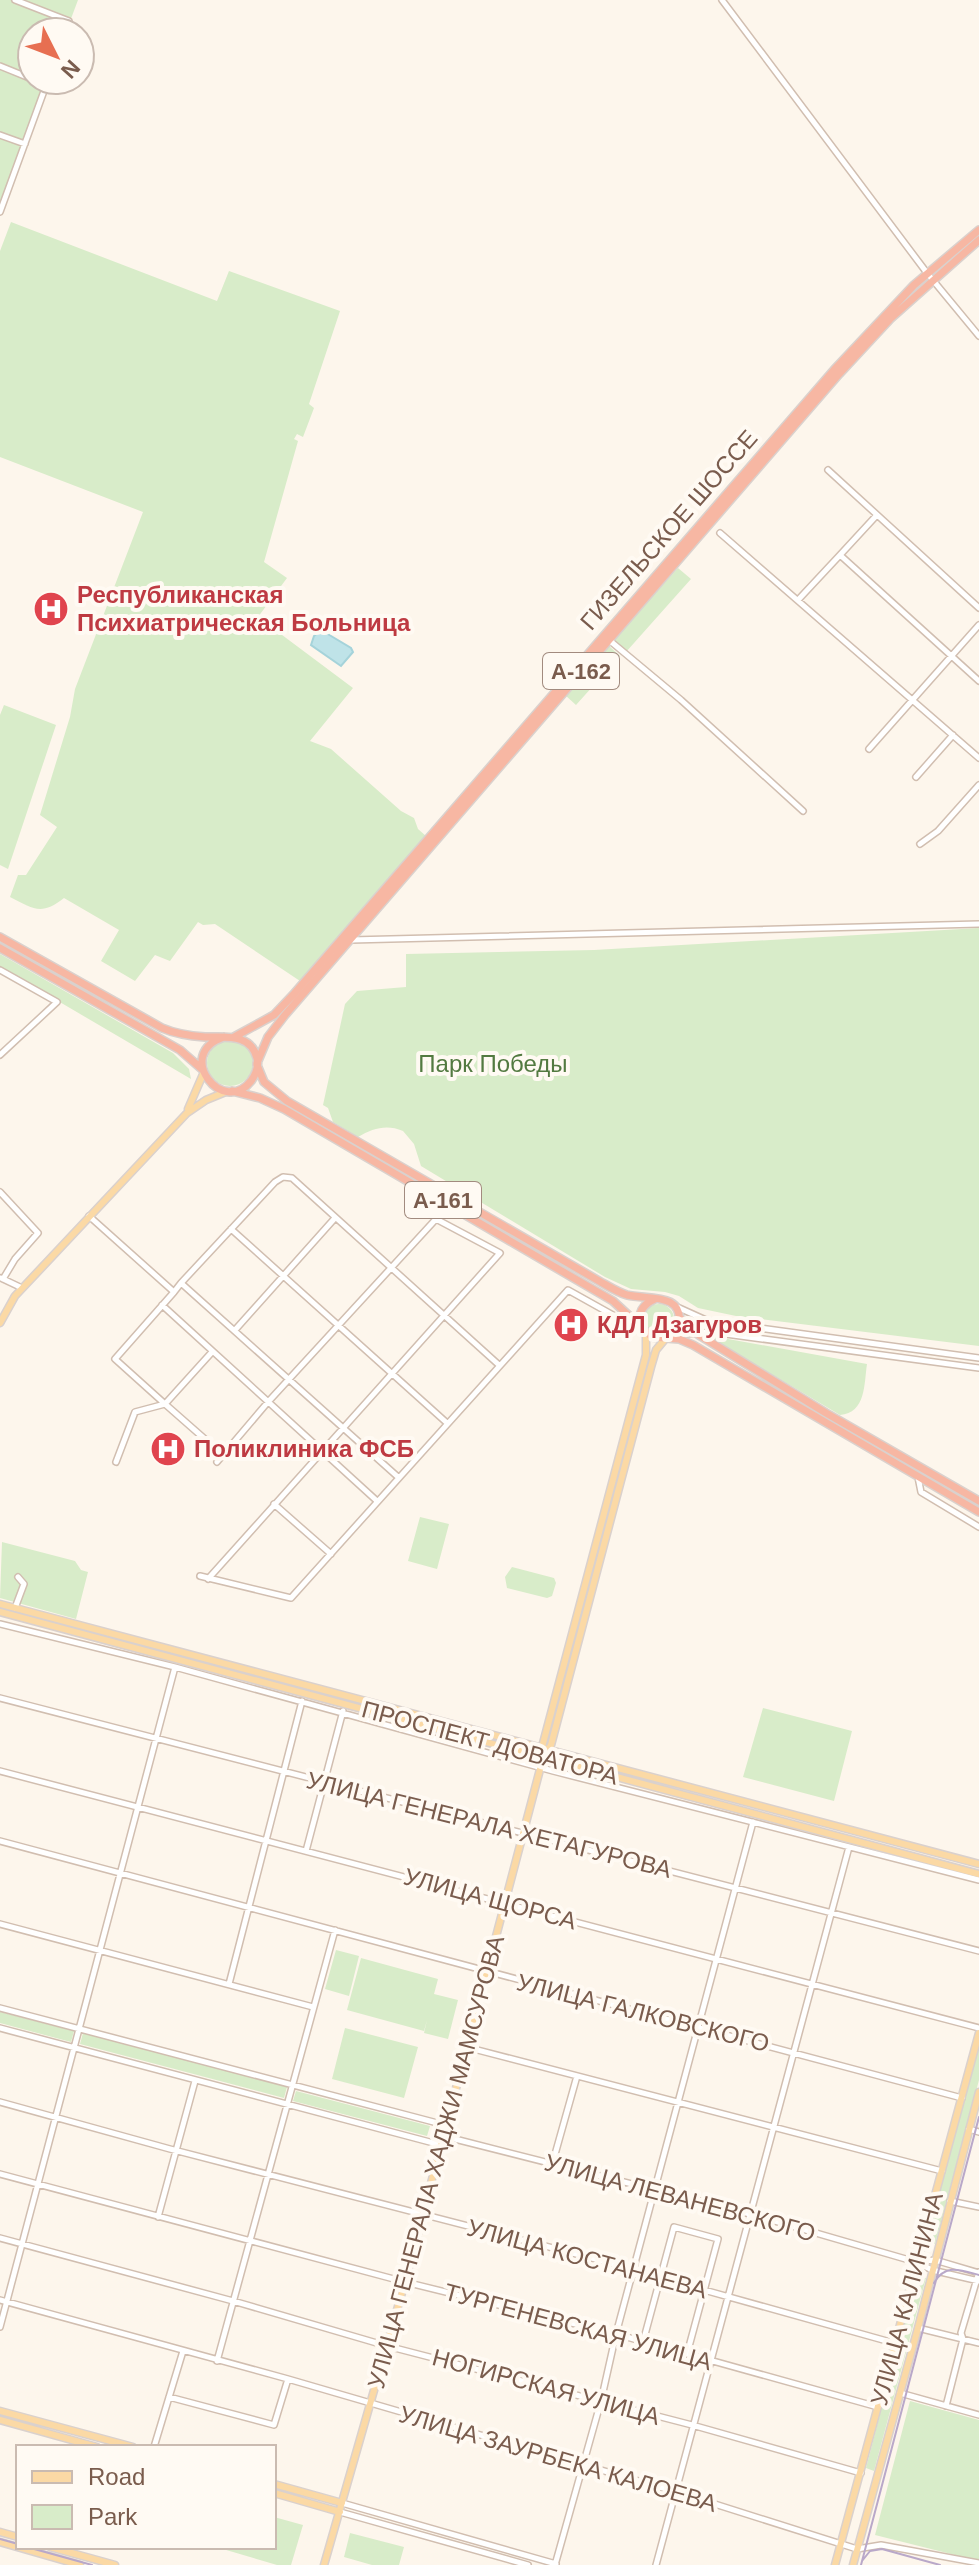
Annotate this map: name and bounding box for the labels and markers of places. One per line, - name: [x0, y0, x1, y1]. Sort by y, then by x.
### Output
- place label: Республиканская Психиатрическая Больница: [77, 581, 411, 636]
- hospital icon: Республиканская Психиатрическая Больница: [32, 590, 70, 628]
- hospital icon: КДЛ Дзагуров: [552, 1306, 590, 1344]
- place label: КДЛ Дзагуров: [597, 1311, 762, 1338]
- hospital icon: Поликлиника ФСБ: [149, 1430, 187, 1468]
- place label: Поликлиника ФСБ: [194, 1435, 414, 1462]

